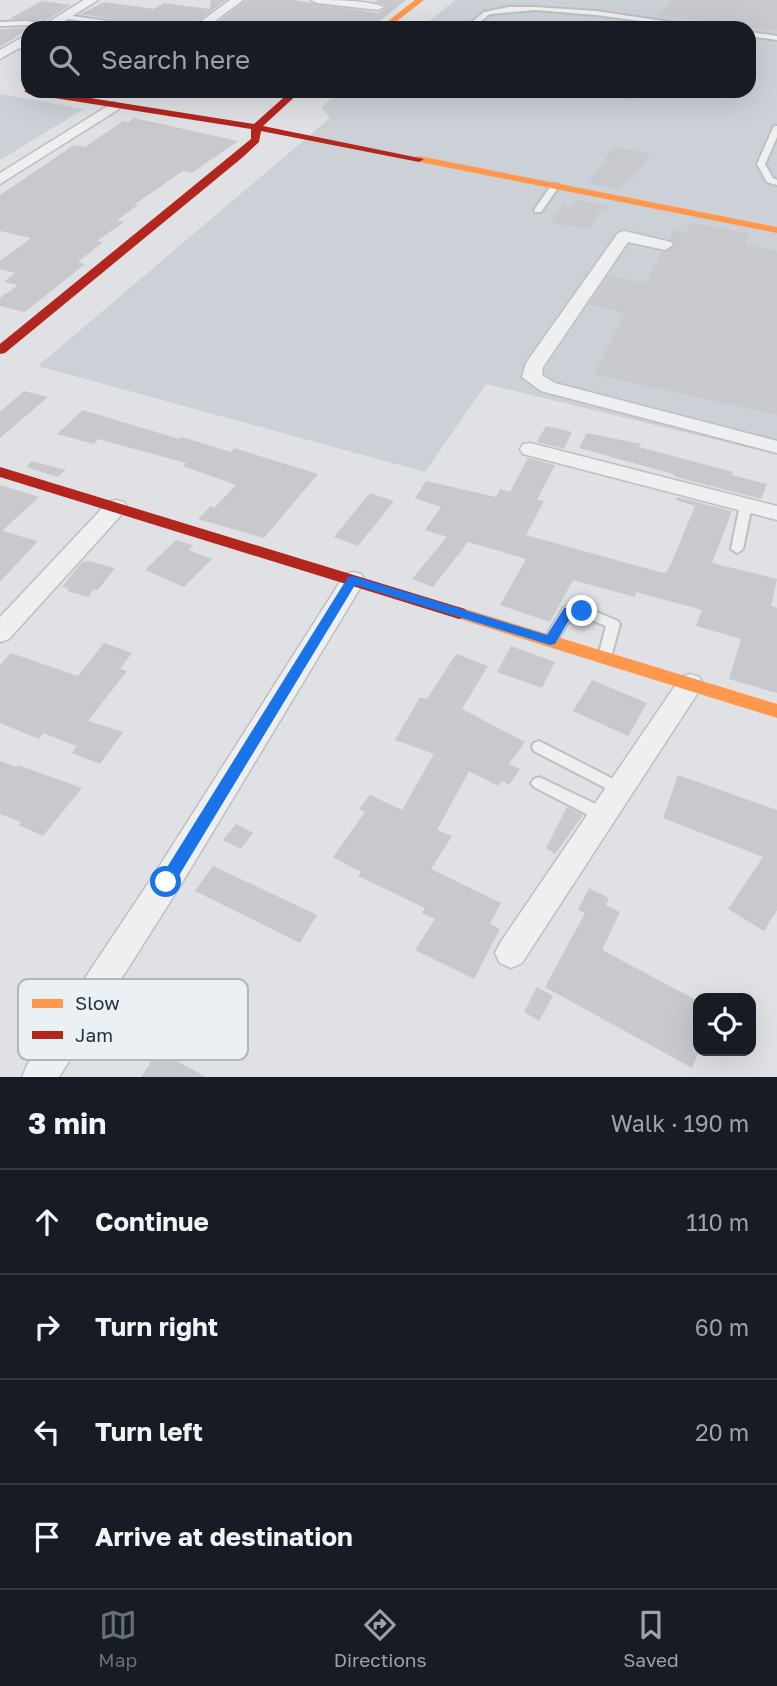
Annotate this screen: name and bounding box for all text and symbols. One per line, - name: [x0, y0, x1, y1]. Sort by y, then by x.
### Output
- search box: [21, 21, 756, 98]
- icon: search: [45, 41, 83, 79]
- text: Search here: [101, 44, 250, 75]
- route end: [566, 595, 597, 626]
- route start: [150, 866, 181, 897]
- legend: [18, 979, 248, 1060]
- text: Slow: [75, 991, 120, 1014]
- map controls: [693, 993, 756, 1056]
- button: locate: [693, 993, 756, 1056]
- text: Jam: [75, 1023, 113, 1046]
- text: 3 min: [28, 1105, 106, 1141]
- text: Walk · 190 m: [611, 1109, 749, 1137]
- icon: ahead: [28, 1203, 66, 1241]
- text: Continue: [95, 1206, 209, 1237]
- text: 110 m: [686, 1208, 749, 1236]
- icon: right: [28, 1308, 66, 1346]
- text: Turn right: [95, 1311, 218, 1342]
- text: 60 m: [695, 1313, 749, 1341]
- icon: left: [28, 1413, 66, 1451]
- text: Turn left: [95, 1416, 203, 1447]
- text: 20 m: [695, 1418, 749, 1446]
- icon: arrive: [28, 1518, 66, 1556]
- text: Arrive at destination: [95, 1521, 353, 1552]
- tab: Map: [98, 1606, 137, 1671]
- tab: Directions: [334, 1606, 427, 1671]
- tab: Saved: [623, 1606, 679, 1671]

